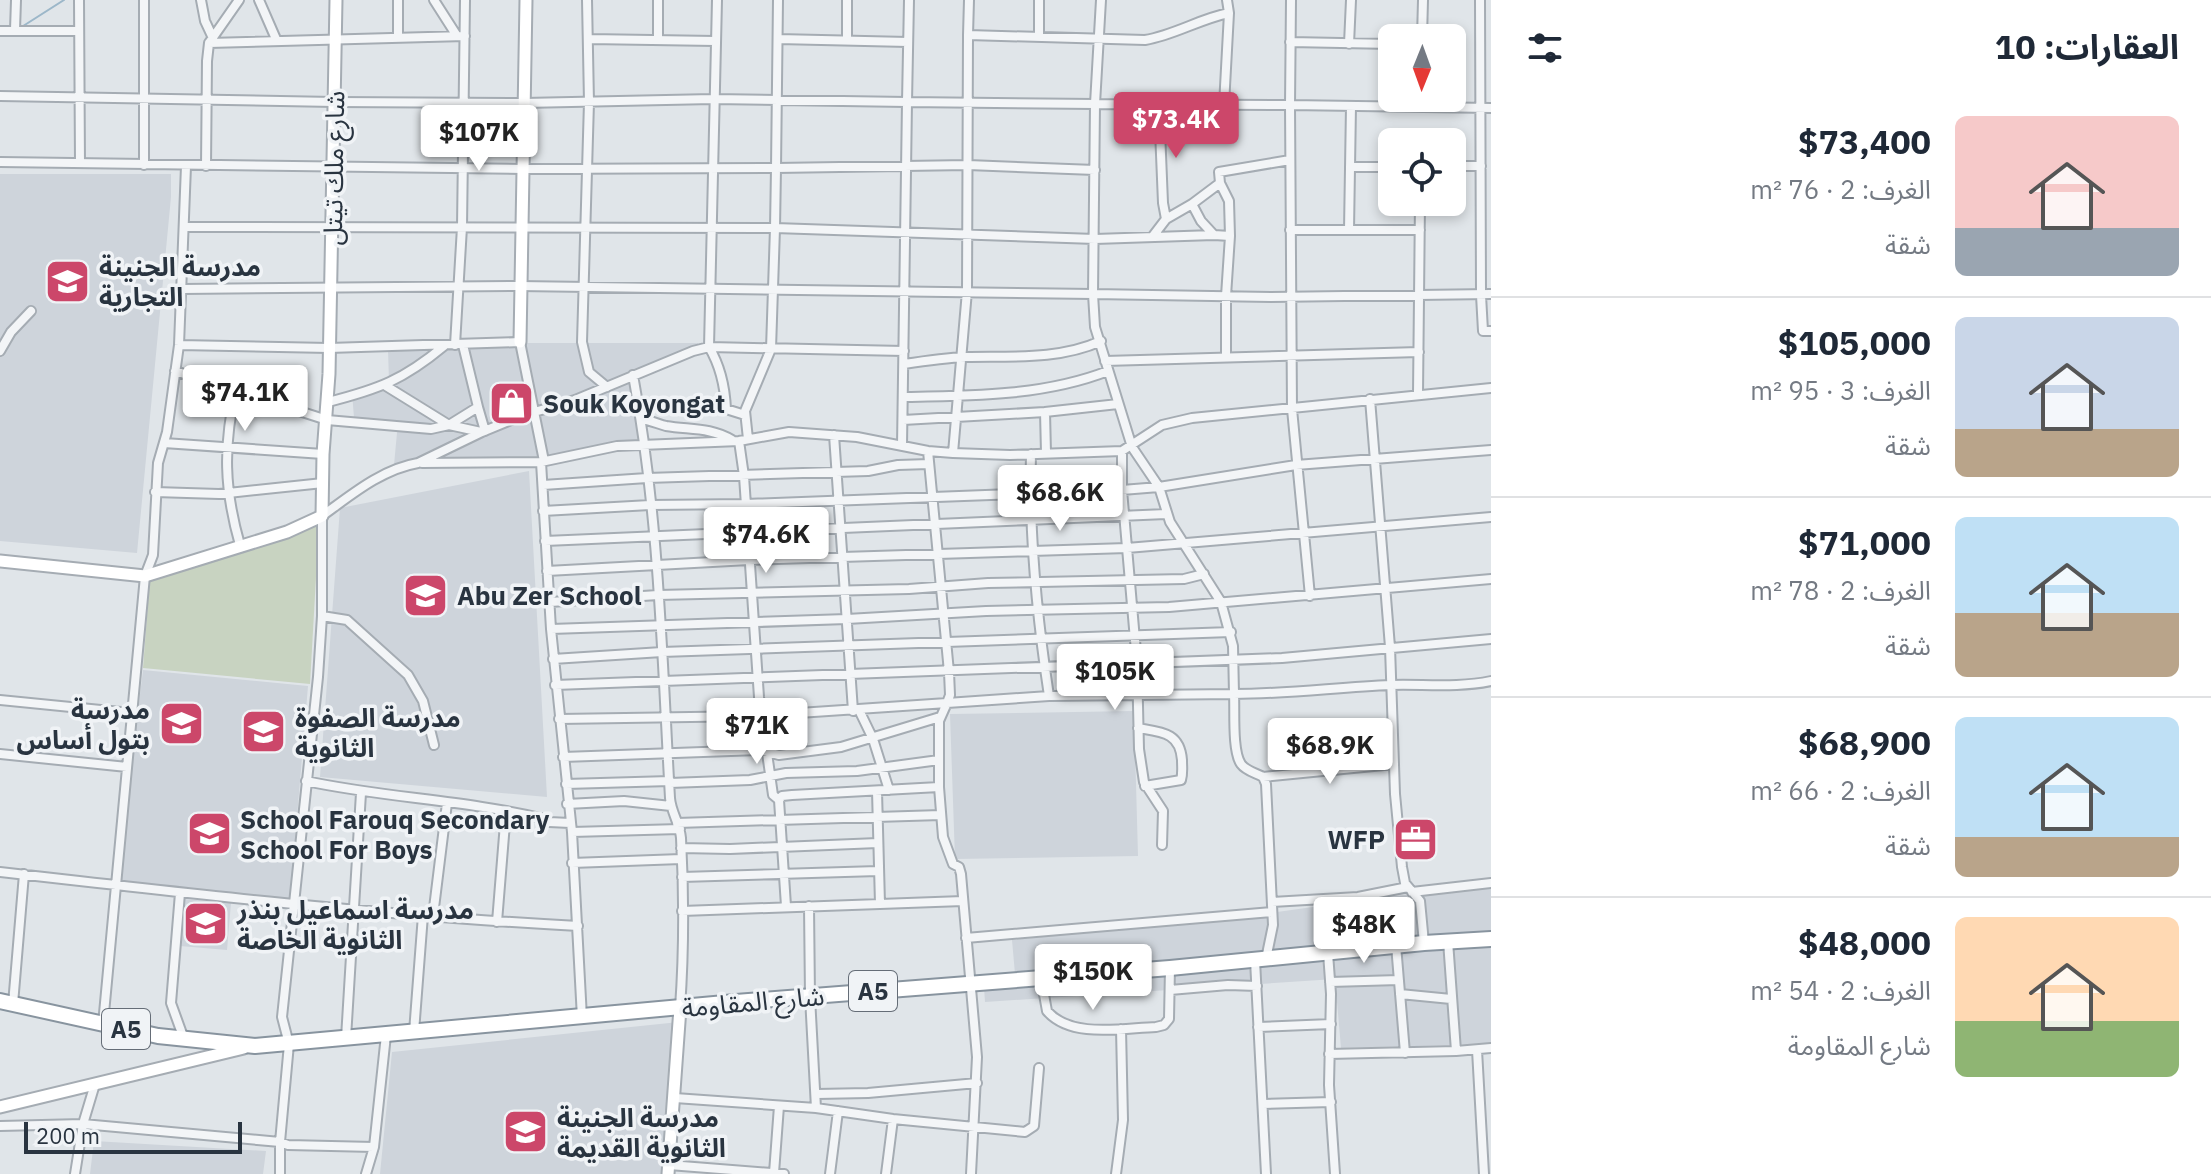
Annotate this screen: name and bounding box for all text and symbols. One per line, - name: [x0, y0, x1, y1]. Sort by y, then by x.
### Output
- north arrow: [1378, 24, 1466, 112]
- map controls: [1378, 24, 1466, 216]
- text: العقارات: 10: [1995, 24, 2179, 68]
- icon: filters: [1523, 26, 1567, 70]
- street label: شارع ملك تيتل: [315, 90, 354, 246]
- pin: $73.4K: [1111, 92, 1241, 160]
- text: $73.4K: [1132, 101, 1220, 135]
- pin: $107K: [423, 105, 535, 173]
- text: $107K: [439, 114, 519, 148]
- text: $73,400: [1798, 119, 1931, 163]
- button: locate: [1378, 128, 1466, 216]
- icon: home: [2019, 148, 2115, 244]
- text: الغرف: 2 · 76 m²: [1750, 172, 1931, 206]
- text: شقة: [1885, 227, 1931, 261]
- place label: مدرسة الجنينة التجارية: [99, 249, 261, 313]
- school or university icon: مدرسة الجنينة التجارية: [44, 257, 92, 305]
- text: $105,000: [1778, 320, 1931, 364]
- icon: home: [2019, 349, 2115, 445]
- pin: $74.1K: [180, 365, 310, 433]
- text: الغرف: 3 · 95 m²: [1750, 373, 1931, 407]
- text: $74.1K: [201, 374, 289, 408]
- shop icon: Souk Koyongat: [488, 379, 536, 427]
- place label: Souk Koyongat: [543, 386, 725, 420]
- text: شقة: [1885, 428, 1931, 462]
- pin: $68.6K: [995, 465, 1125, 533]
- text: $68.6K: [1016, 474, 1104, 508]
- pin: $74.6K: [701, 507, 831, 575]
- text: $74.6K: [722, 516, 810, 550]
- text: $71,000: [1798, 520, 1931, 564]
- icon: home: [2019, 549, 2115, 645]
- school or university icon: Abu Zer School: [402, 571, 450, 619]
- text: الغرف: 2 · 78 m²: [1750, 573, 1931, 607]
- place label: Abu Zer School: [457, 578, 642, 612]
- text: شقة: [1885, 628, 1931, 662]
- pin: $105K: [1059, 644, 1171, 712]
- text: $105K: [1075, 653, 1155, 687]
- place label: مدرسة بتول أساس: [16, 692, 150, 756]
- pin: $71K: [710, 698, 804, 766]
- school or university icon: مدرسة بتول أساس: [157, 700, 205, 748]
- place label: مدرسة الصفوة الثانوية: [295, 700, 461, 764]
- text: $71K: [725, 707, 789, 741]
- school or university icon: مدرسة الصفوة الثانوية: [240, 708, 288, 756]
- pin: $68.9K: [1265, 718, 1395, 786]
- text: $68,900: [1798, 720, 1931, 764]
- text: $68.9K: [1286, 727, 1374, 761]
- icon: home: [2019, 749, 2115, 845]
- text: الغرف: 2 · 66 m²: [1750, 773, 1931, 807]
- place label: School Farouq Secondary School For Boys: [240, 802, 550, 866]
- school or university icon: School Farouq Secondary School For Boys: [185, 810, 233, 858]
- office icon: WFP: [1392, 815, 1440, 863]
- place label: WFP: [1327, 822, 1385, 856]
- text: شقة: [1885, 828, 1931, 862]
- place label: مدرسة اسماعيل بنذر الثانوية الخاصة: [236, 892, 474, 956]
- pin: $48K: [1317, 897, 1411, 965]
- school or university icon: مدرسة اسماعيل بنذر الثانوية الخاصة: [182, 900, 230, 948]
- text: $48K: [1332, 906, 1396, 940]
- text: $48,000: [1798, 920, 1931, 964]
- pin: $150K: [1037, 944, 1149, 1012]
- icon: home: [2019, 949, 2115, 1045]
- text: $150K: [1053, 953, 1133, 987]
- road number: A5: [849, 971, 897, 1011]
- text: الغرف: 2 · 54 m²: [1750, 973, 1931, 1007]
- street label: شارع المقاومة: [680, 978, 826, 1027]
- road number: A5: [102, 1009, 150, 1049]
- text: شارع المقاومة: [1788, 1028, 1931, 1062]
- place label: مدرسة الجنينة الثانوية القديمة: [557, 1100, 726, 1164]
- school or university icon: مدرسة الجنينة الثانوية القديمة: [502, 1108, 550, 1156]
- scale bar: [24, 1118, 242, 1154]
- text: 200 m: [36, 1121, 100, 1150]

